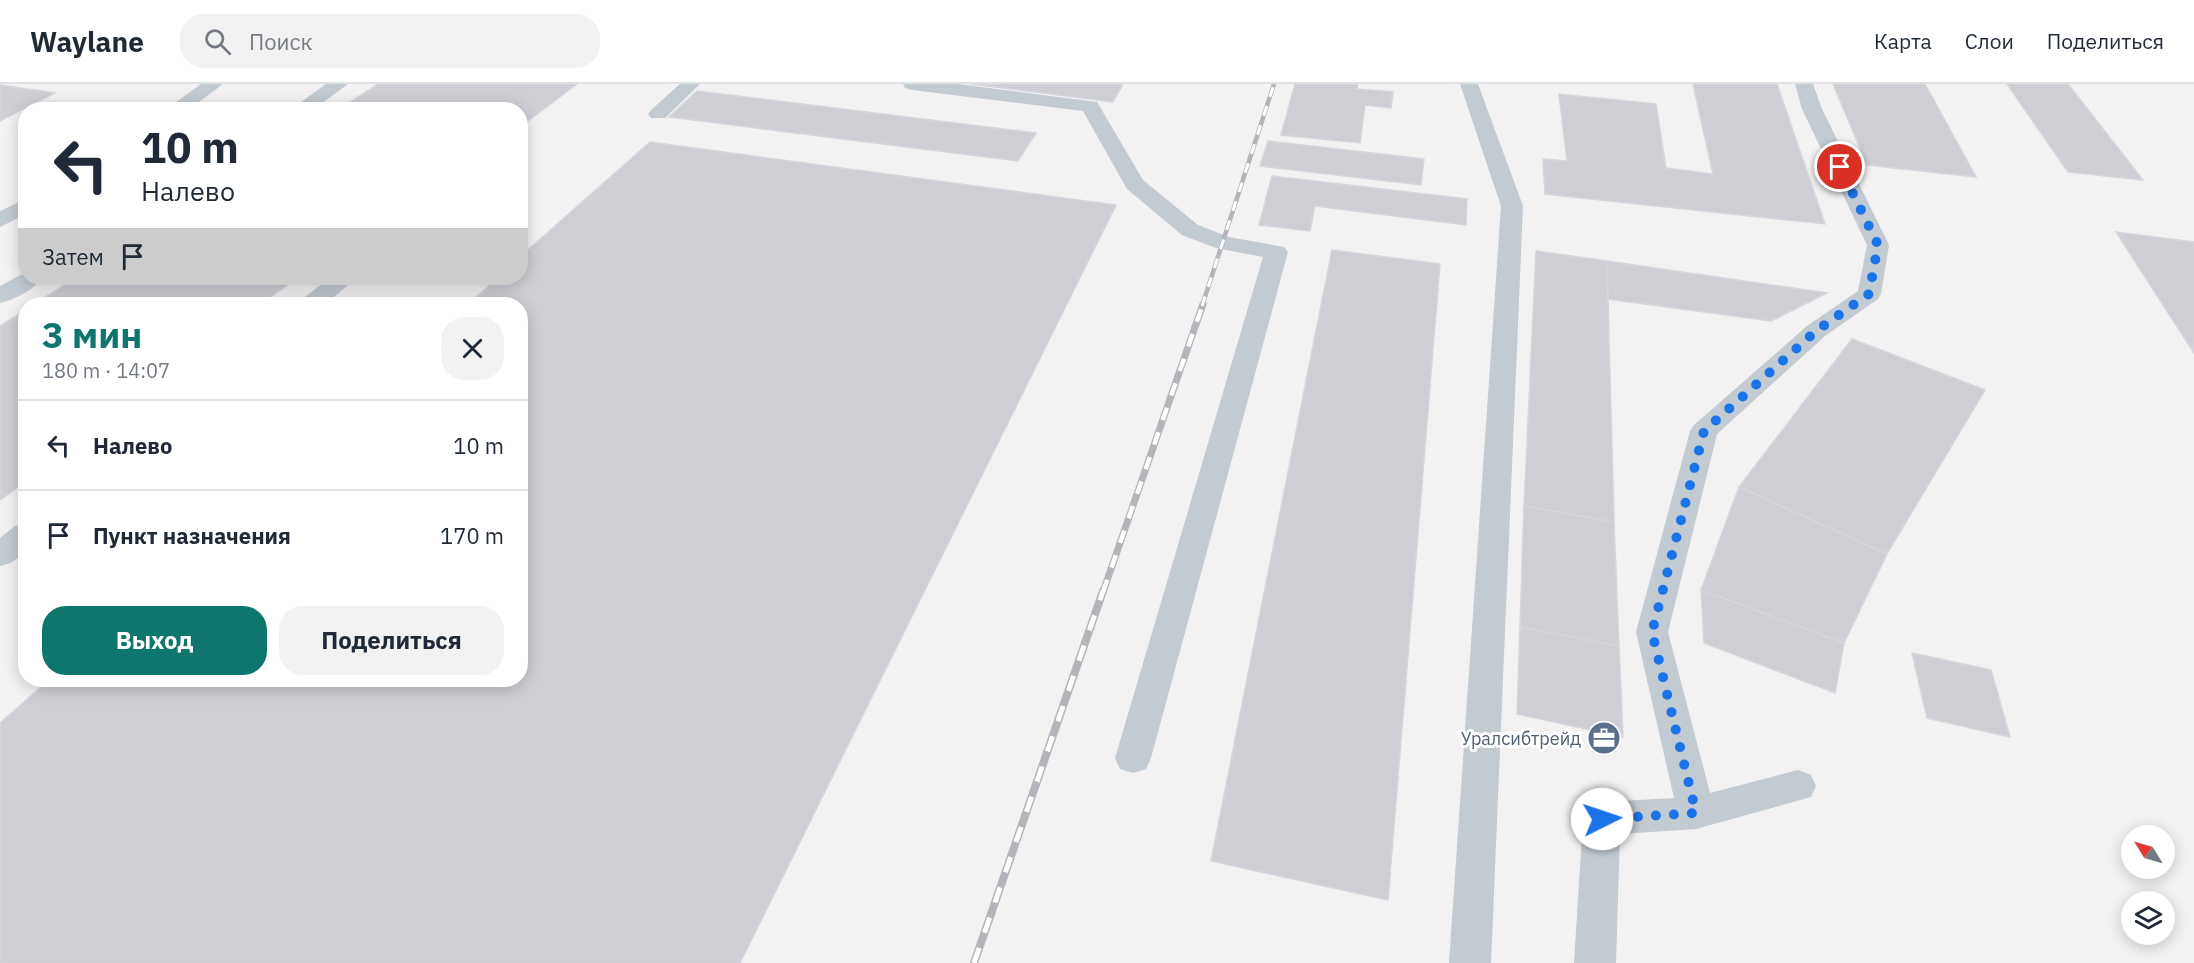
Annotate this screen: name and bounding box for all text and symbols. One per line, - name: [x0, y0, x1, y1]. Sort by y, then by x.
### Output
- search box: [180, 14, 600, 68]
- text: Waylane: [30, 23, 144, 60]
- icon: search: [201, 25, 234, 58]
- text: Поиск: [249, 27, 313, 56]
- text: Карта: [1874, 27, 1932, 55]
- text: Слои: [1965, 27, 2014, 55]
- text: Поделиться: [2047, 27, 2164, 55]
- text: 10 m: [141, 120, 239, 175]
- icon: left: [42, 126, 120, 204]
- pin: [1814, 141, 1865, 192]
- icon: arrive: [1823, 150, 1856, 183]
- text: Налево: [141, 173, 235, 208]
- icon: arrive: [116, 240, 149, 273]
- text: Затем: [42, 242, 104, 271]
- text: 3 мин: [42, 311, 142, 358]
- button: close: [441, 317, 504, 380]
- text: 180 m · 14:07: [42, 357, 170, 384]
- icon: left: [42, 429, 75, 462]
- text: Налево: [93, 431, 172, 460]
- text: 10 m: [453, 431, 504, 460]
- icon: arrive: [42, 519, 75, 552]
- text: Пункт назначения: [93, 521, 291, 550]
- text: 170 m: [440, 521, 504, 550]
- button: Выход: [42, 606, 267, 675]
- button: Поделиться: [279, 606, 504, 675]
- office icon: Уралcибтрейд: [1586, 720, 1622, 756]
- place label: Уралcибтрейд: [1461, 727, 1581, 750]
- position arrow: [1570, 787, 1634, 851]
- north arrow: [2121, 825, 2175, 879]
- map controls: [2121, 825, 2175, 945]
- button: layers: [2121, 891, 2175, 945]

